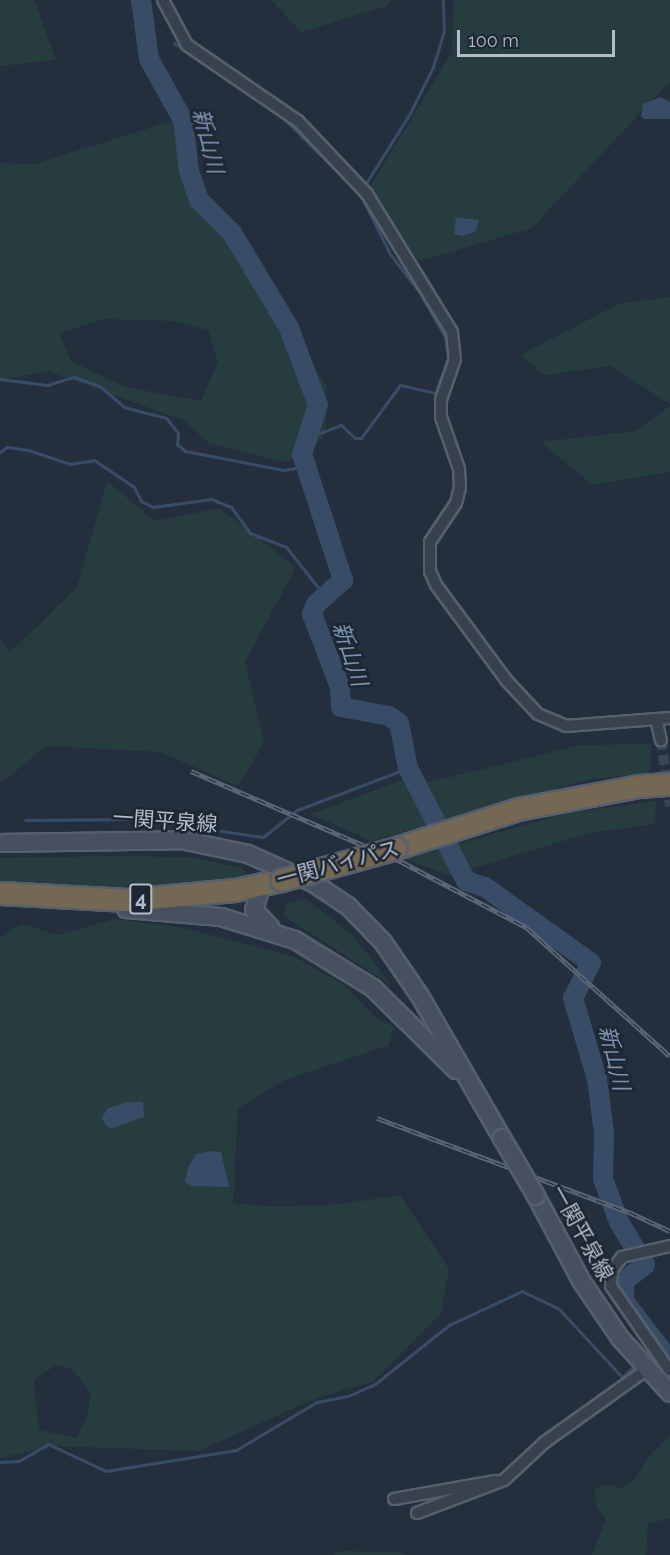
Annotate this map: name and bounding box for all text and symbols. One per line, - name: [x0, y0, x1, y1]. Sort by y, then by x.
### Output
- scale bar: [460, 18, 618, 56]
- text: 100 m: [468, 30, 519, 51]
- water label: 新山川: [187, 106, 229, 176]
- water label: 新山川: [327, 619, 373, 689]
- street label: 一関平泉線: [112, 805, 218, 837]
- street label: 一関バイパス: [274, 836, 402, 892]
- road number: 4: [129, 882, 153, 916]
- water label: 新山川: [593, 1023, 635, 1093]
- street label: 一関平泉線: [546, 1181, 618, 1285]

